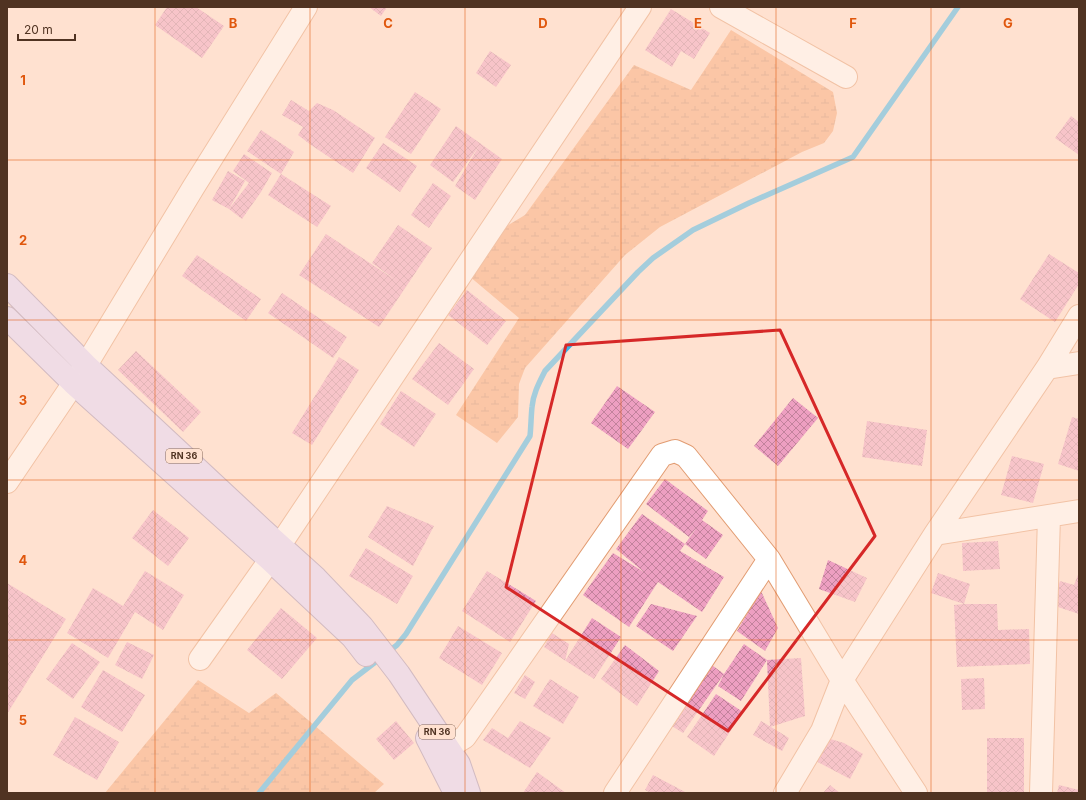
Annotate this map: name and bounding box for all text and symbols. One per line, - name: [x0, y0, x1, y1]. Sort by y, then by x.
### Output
- text: B: [229, 15, 238, 31]
- text: C: [383, 15, 393, 31]
- text: D: [538, 15, 548, 31]
- text: E: [694, 15, 702, 31]
- text: F: [849, 15, 857, 31]
- text: G: [1003, 15, 1013, 31]
- scale bar: [18, 16, 75, 42]
- text: 20 m: [24, 22, 53, 37]
- text: 1: [20, 72, 26, 88]
- text: 2: [19, 232, 27, 248]
- text: 3: [19, 392, 27, 408]
- road number: RN 36: [166, 449, 202, 463]
- text: 4: [19, 552, 28, 568]
- text: 5: [19, 712, 27, 728]
- road number: RN 36: [419, 725, 455, 739]

